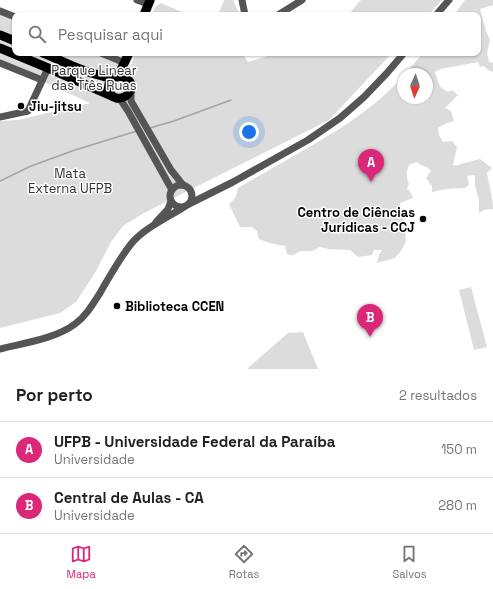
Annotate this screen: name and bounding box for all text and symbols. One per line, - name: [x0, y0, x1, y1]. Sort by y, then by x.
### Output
- search box: [12, 12, 481, 56]
- icon: search: [26, 23, 48, 45]
- text: Pesquisar aqui: [58, 25, 163, 44]
- park label: Parque Linear das Três Ruas: [51, 62, 137, 94]
- north arrow: [397, 68, 433, 104]
- place label: Jiu-jitsu: [29, 98, 82, 115]
- marker: Jiu-jitsu: [16, 101, 26, 111]
- your location: [239, 122, 259, 142]
- pin: A: [358, 149, 384, 182]
- park label: Mata Externa UFPB: [28, 165, 112, 197]
- place label: Centro de Ciências Jurídicas - CCJ: [297, 204, 415, 236]
- marker: Centro de Ciências Jurídicas - CCJ: [418, 214, 428, 224]
- place label: Biblioteca CCEN: [125, 298, 224, 315]
- marker: Biblioteca CCEN: [112, 301, 122, 311]
- pin: B: [357, 304, 383, 337]
- text: Por perto: [16, 384, 93, 406]
- text: 2 resultados: [399, 387, 477, 404]
- text: UFPB - Universidade Federal da Paraíba: [54, 432, 335, 451]
- text: A: [25, 441, 33, 458]
- text: 150 m: [441, 441, 477, 458]
- text: Universidade: [54, 451, 135, 468]
- text: Central de Aulas - CA: [54, 488, 204, 507]
- text: B: [25, 497, 33, 514]
- text: 280 m: [438, 497, 477, 514]
- text: Universidade: [54, 507, 135, 524]
- tab: Mapa: [67, 543, 96, 581]
- tab: Rotas: [229, 543, 259, 581]
- tab: Salvos: [392, 543, 426, 581]

